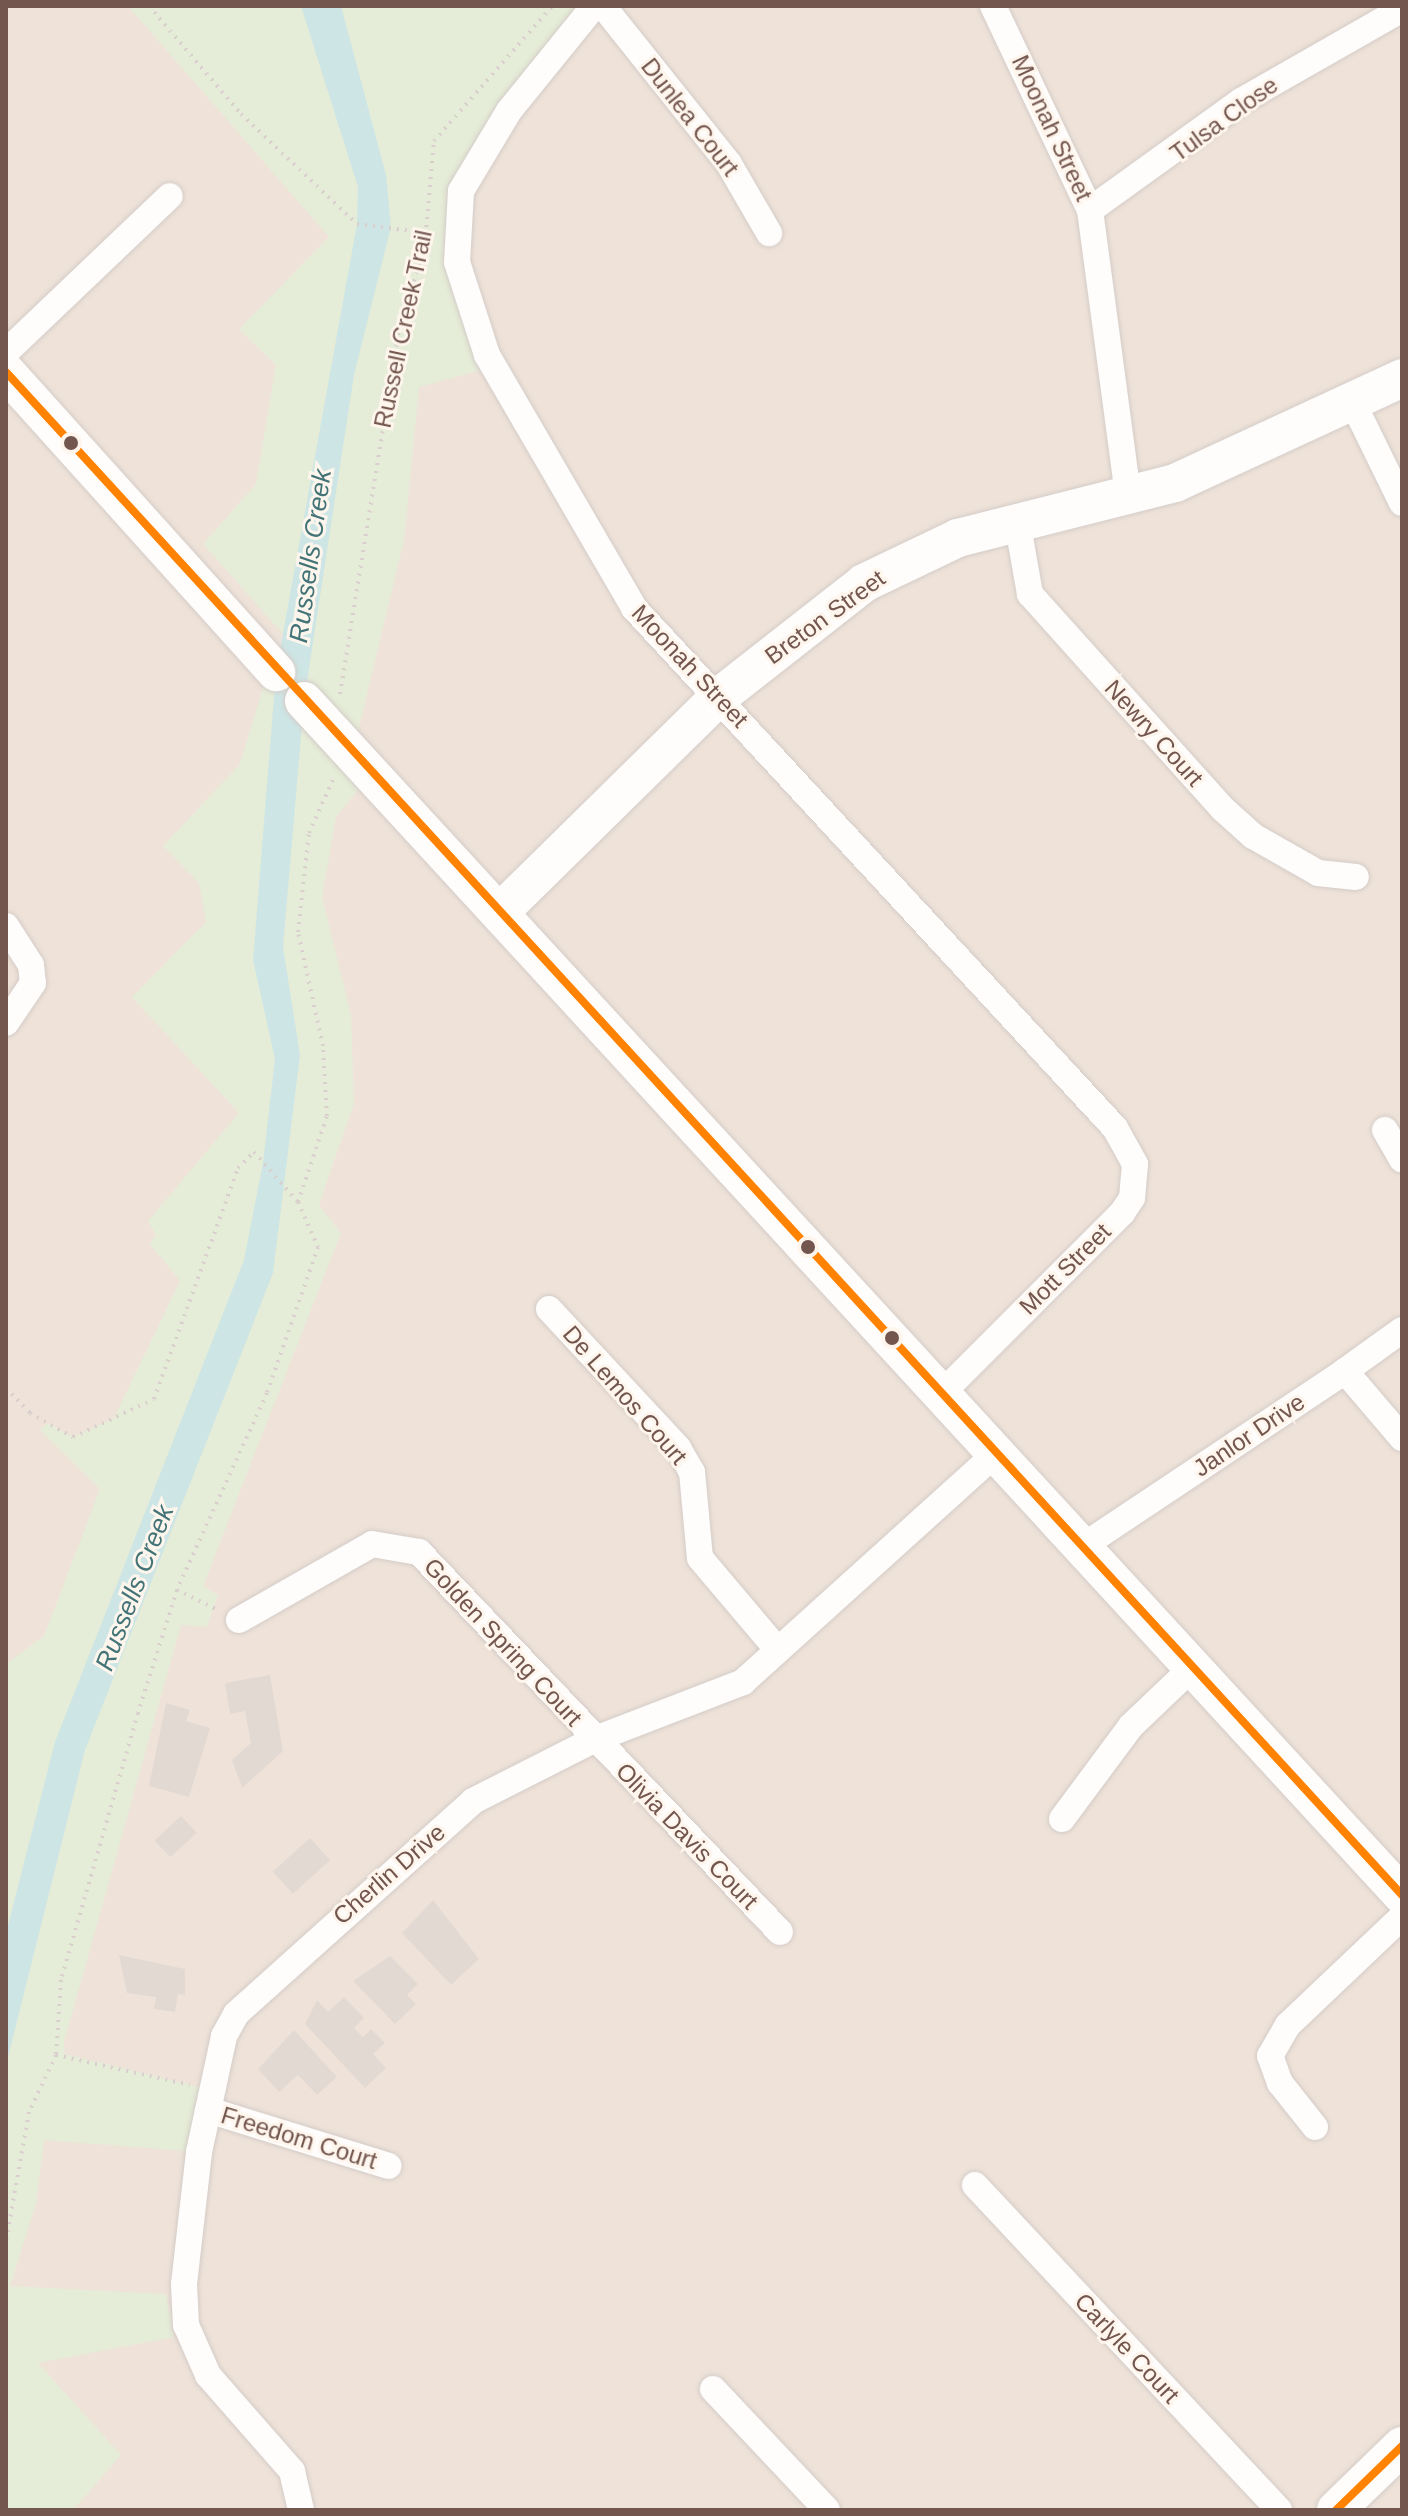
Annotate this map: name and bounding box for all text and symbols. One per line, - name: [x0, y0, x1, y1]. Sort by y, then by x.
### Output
- street label: Moonah Street: [1006, 51, 1098, 205]
- street label: Dunlea Court: [635, 52, 745, 182]
- street label: Tulsa Close: [1165, 70, 1283, 168]
- street label: Russell Creek Trail: [368, 227, 438, 431]
- unlabelled marker: [63, 435, 79, 451]
- water label: Russells Creek: [283, 467, 339, 645]
- street label: Breton Street: [759, 564, 891, 670]
- street label: Moonah Street: [626, 599, 754, 733]
- street label: Newry Court: [1099, 674, 1209, 792]
- street label: Mott Street: [1013, 1217, 1117, 1321]
- unlabelled marker: [800, 1239, 816, 1255]
- street label: De Lemos Court: [557, 1320, 693, 1470]
- unlabelled marker: [884, 1330, 900, 1346]
- street label: Janlor Drive: [1188, 1387, 1310, 1483]
- water label: Russells Creek: [89, 1501, 181, 1675]
- street label: Golden Spring Court: [418, 1552, 588, 1732]
- street label: Olivia Davis Court: [610, 1757, 764, 1915]
- street label: Cherlin Drive: [327, 1818, 451, 1930]
- street label: Freedom Court: [218, 2101, 380, 2175]
- street label: Carlyle Court: [1069, 2287, 1185, 2409]

